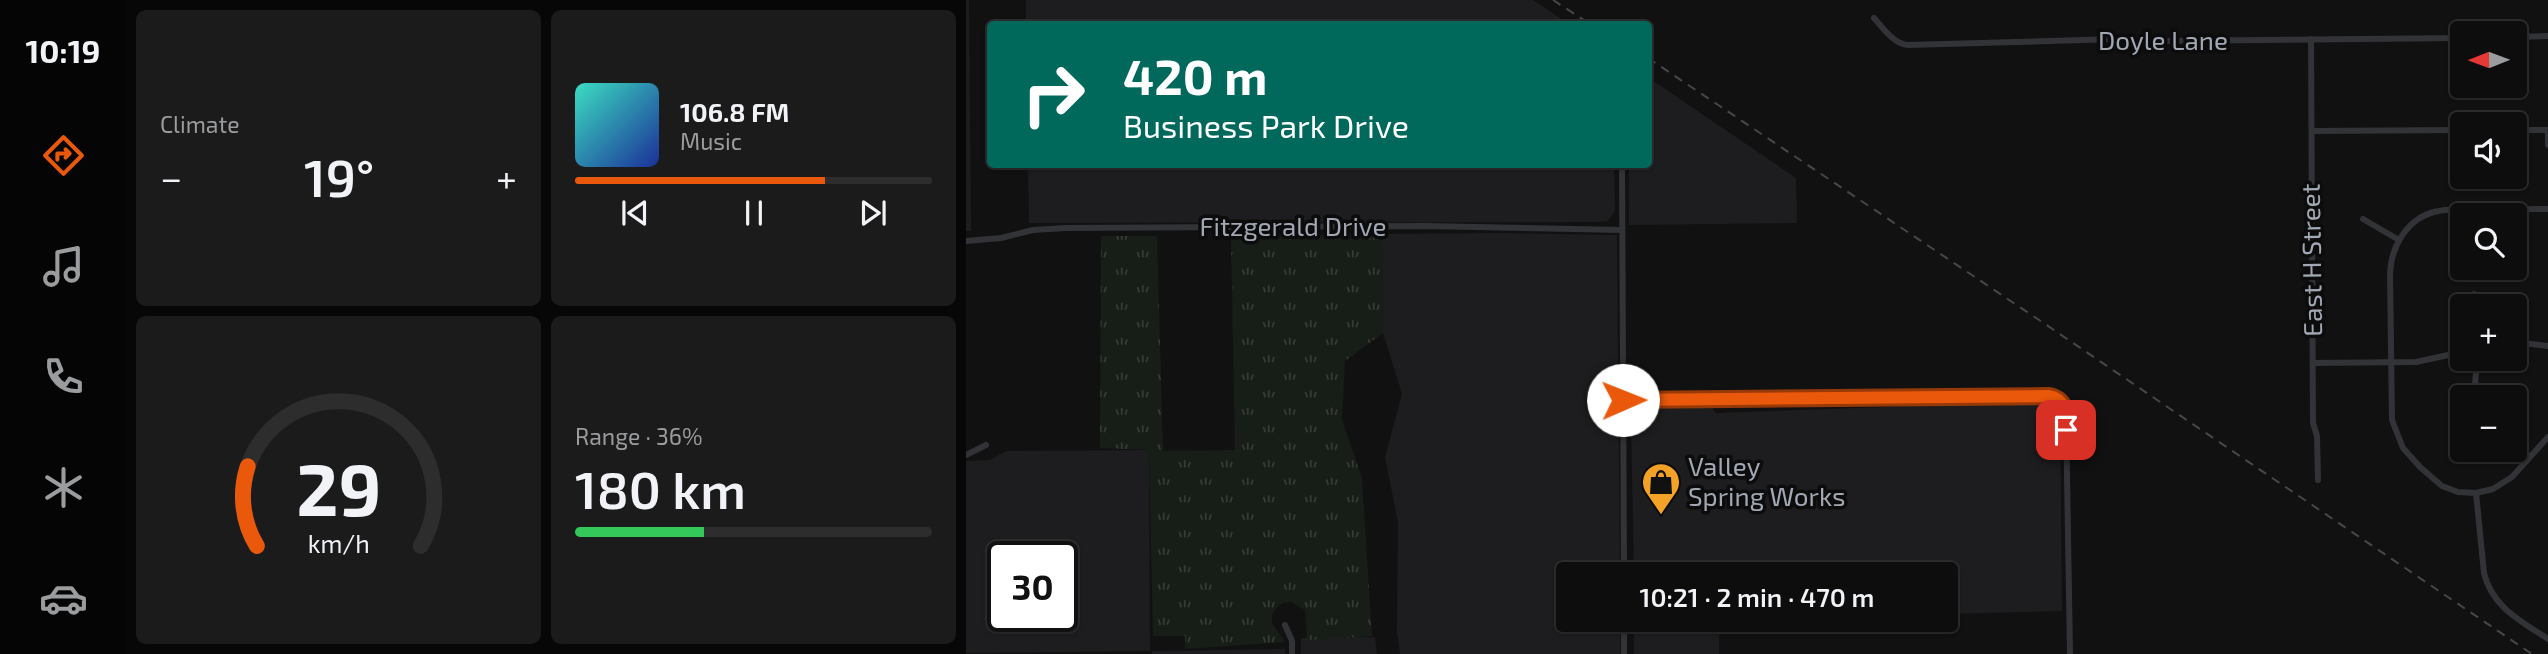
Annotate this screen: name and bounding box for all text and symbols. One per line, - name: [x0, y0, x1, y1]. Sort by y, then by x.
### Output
- north arrow: [2450, 21, 2527, 98]
- map controls: [2450, 21, 2527, 462]
- street label: Doyle Lane: [2098, 24, 2228, 55]
- text: 10:19: [26, 31, 100, 69]
- text: 420 m: [1123, 46, 1267, 105]
- icon: right: [1008, 49, 1099, 140]
- text: 106.8 FM: [680, 96, 789, 127]
- text: Business Park Drive: [1123, 106, 1409, 144]
- text: Climate: [160, 110, 240, 138]
- button: sound: [2450, 112, 2527, 189]
- text: Music: [680, 127, 742, 155]
- icon: directions: [39, 131, 88, 180]
- text: 19°: [304, 145, 374, 207]
- text: −: [160, 154, 182, 200]
- text: +: [496, 154, 517, 200]
- street label: East H Street: [2294, 183, 2327, 337]
- icon: previous: [616, 194, 654, 232]
- icon: pause: [735, 194, 773, 232]
- icon: next: [854, 194, 892, 232]
- button: search: [2450, 203, 2527, 280]
- street label: Fitzgerald Drive: [1200, 210, 1386, 241]
- icon: music: [39, 242, 88, 291]
- button: +: [2450, 294, 2527, 371]
- icon: phone: [39, 352, 88, 401]
- position arrow: [1586, 363, 1660, 437]
- button: −: [2450, 385, 2527, 462]
- pin: [2036, 400, 2096, 460]
- icon: arrive: [2047, 411, 2085, 449]
- text: Range · 36%: [575, 422, 703, 450]
- text: 29: [296, 443, 381, 531]
- place label: Valley Spring Works: [1688, 450, 1845, 511]
- text: 180 km: [575, 457, 746, 519]
- shop icon: Valley Spring Works: [1640, 461, 1682, 516]
- icon: climate: [39, 463, 88, 512]
- text: km/h: [307, 528, 370, 558]
- speed limit sign: 30: [987, 541, 1078, 632]
- icon: car: [39, 574, 88, 623]
- text: 10:21 · 2 min · 470 m: [1640, 581, 1874, 612]

